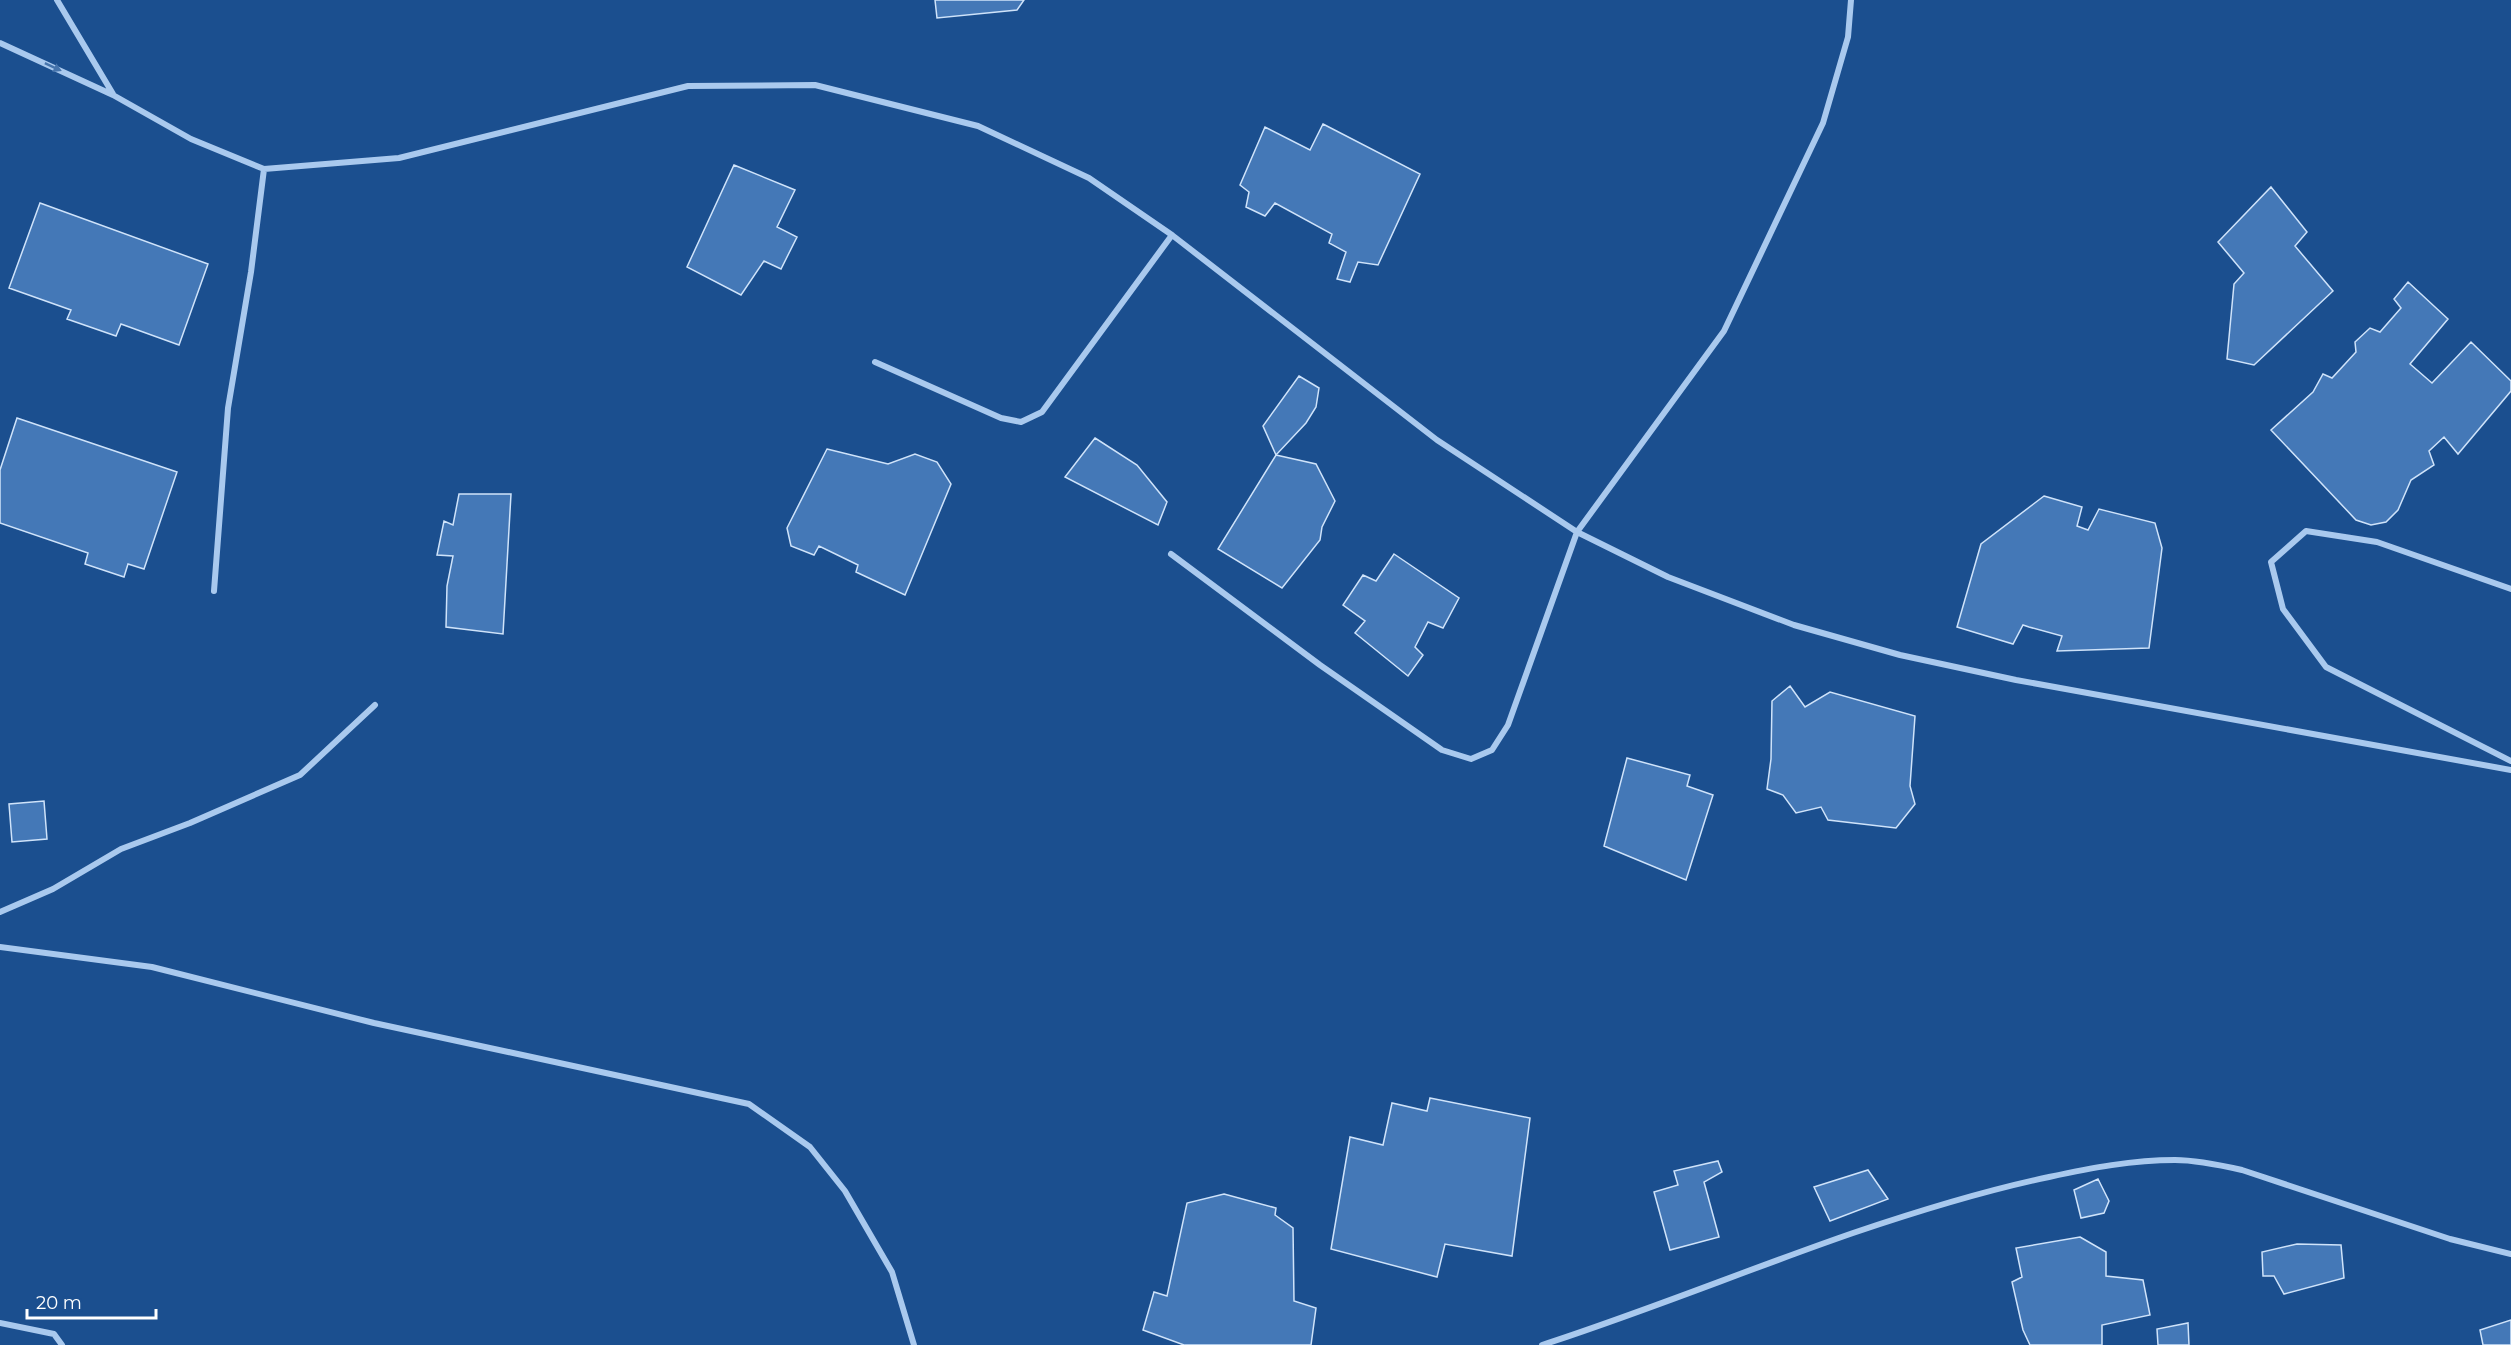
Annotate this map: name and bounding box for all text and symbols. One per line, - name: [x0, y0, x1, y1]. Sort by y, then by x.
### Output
- one-way arrow: [45, 63, 62, 72]
- scale bar: [27, 1282, 156, 1320]
- text: 20 m: [36, 1292, 82, 1314]

